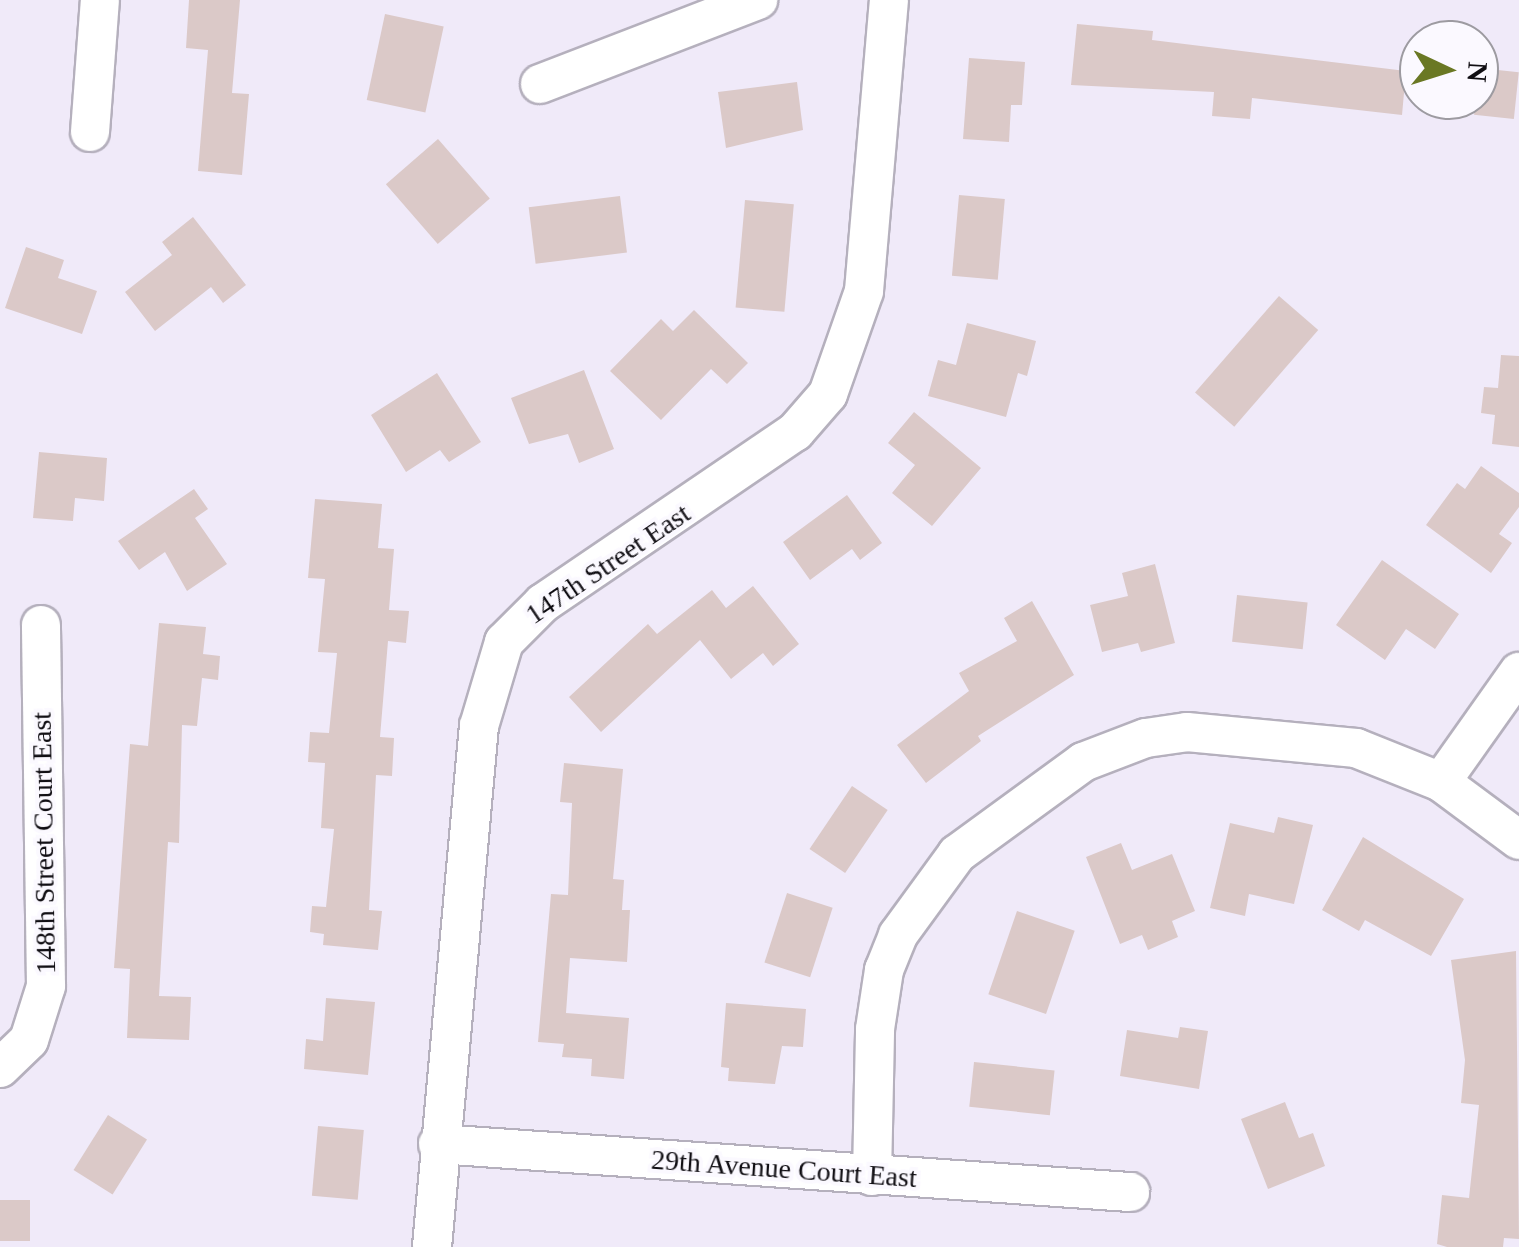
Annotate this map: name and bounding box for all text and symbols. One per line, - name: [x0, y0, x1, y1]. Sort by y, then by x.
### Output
- north arrow: [1399, 20, 1499, 120]
- text: N: [1461, 61, 1494, 83]
- street label: 147th Street East: [519, 497, 697, 631]
- street label: 148th Street Court East: [25, 712, 63, 974]
- street label: 29th Avenue Court East: [649, 1143, 919, 1195]

